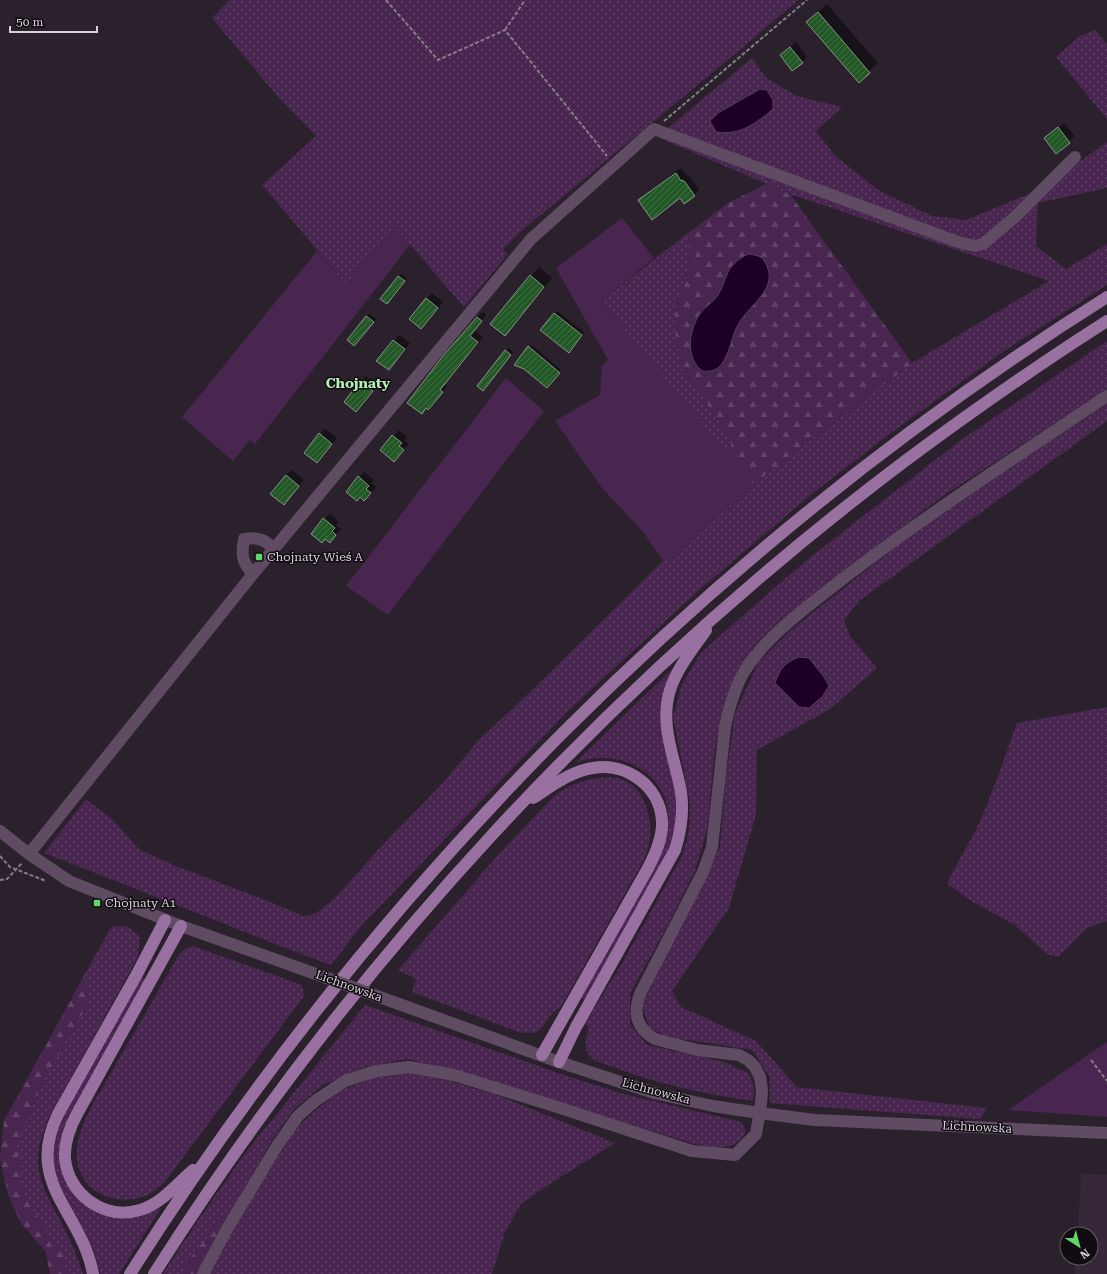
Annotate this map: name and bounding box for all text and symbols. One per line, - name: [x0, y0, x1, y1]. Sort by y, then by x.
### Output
- scale bar: [10, 8, 97, 34]
- text: 50 m: [16, 15, 43, 29]
- district label: Chojnaty: [326, 375, 391, 391]
- place label: Chojnaty Wieś A: [267, 550, 363, 564]
- marker: Chojnaty Wieś A: [254, 552, 264, 562]
- place label: Chojnaty A1: [105, 896, 177, 910]
- marker: Chojnaty A1: [92, 898, 102, 908]
- street label: Lichnowska: [314, 967, 385, 1005]
- street label: Lichnowska: [620, 1075, 692, 1107]
- street label: Lichnowska: [942, 1118, 1013, 1136]
- north arrow: [1059, 1226, 1099, 1266]
- text: N: [1077, 1246, 1092, 1262]

